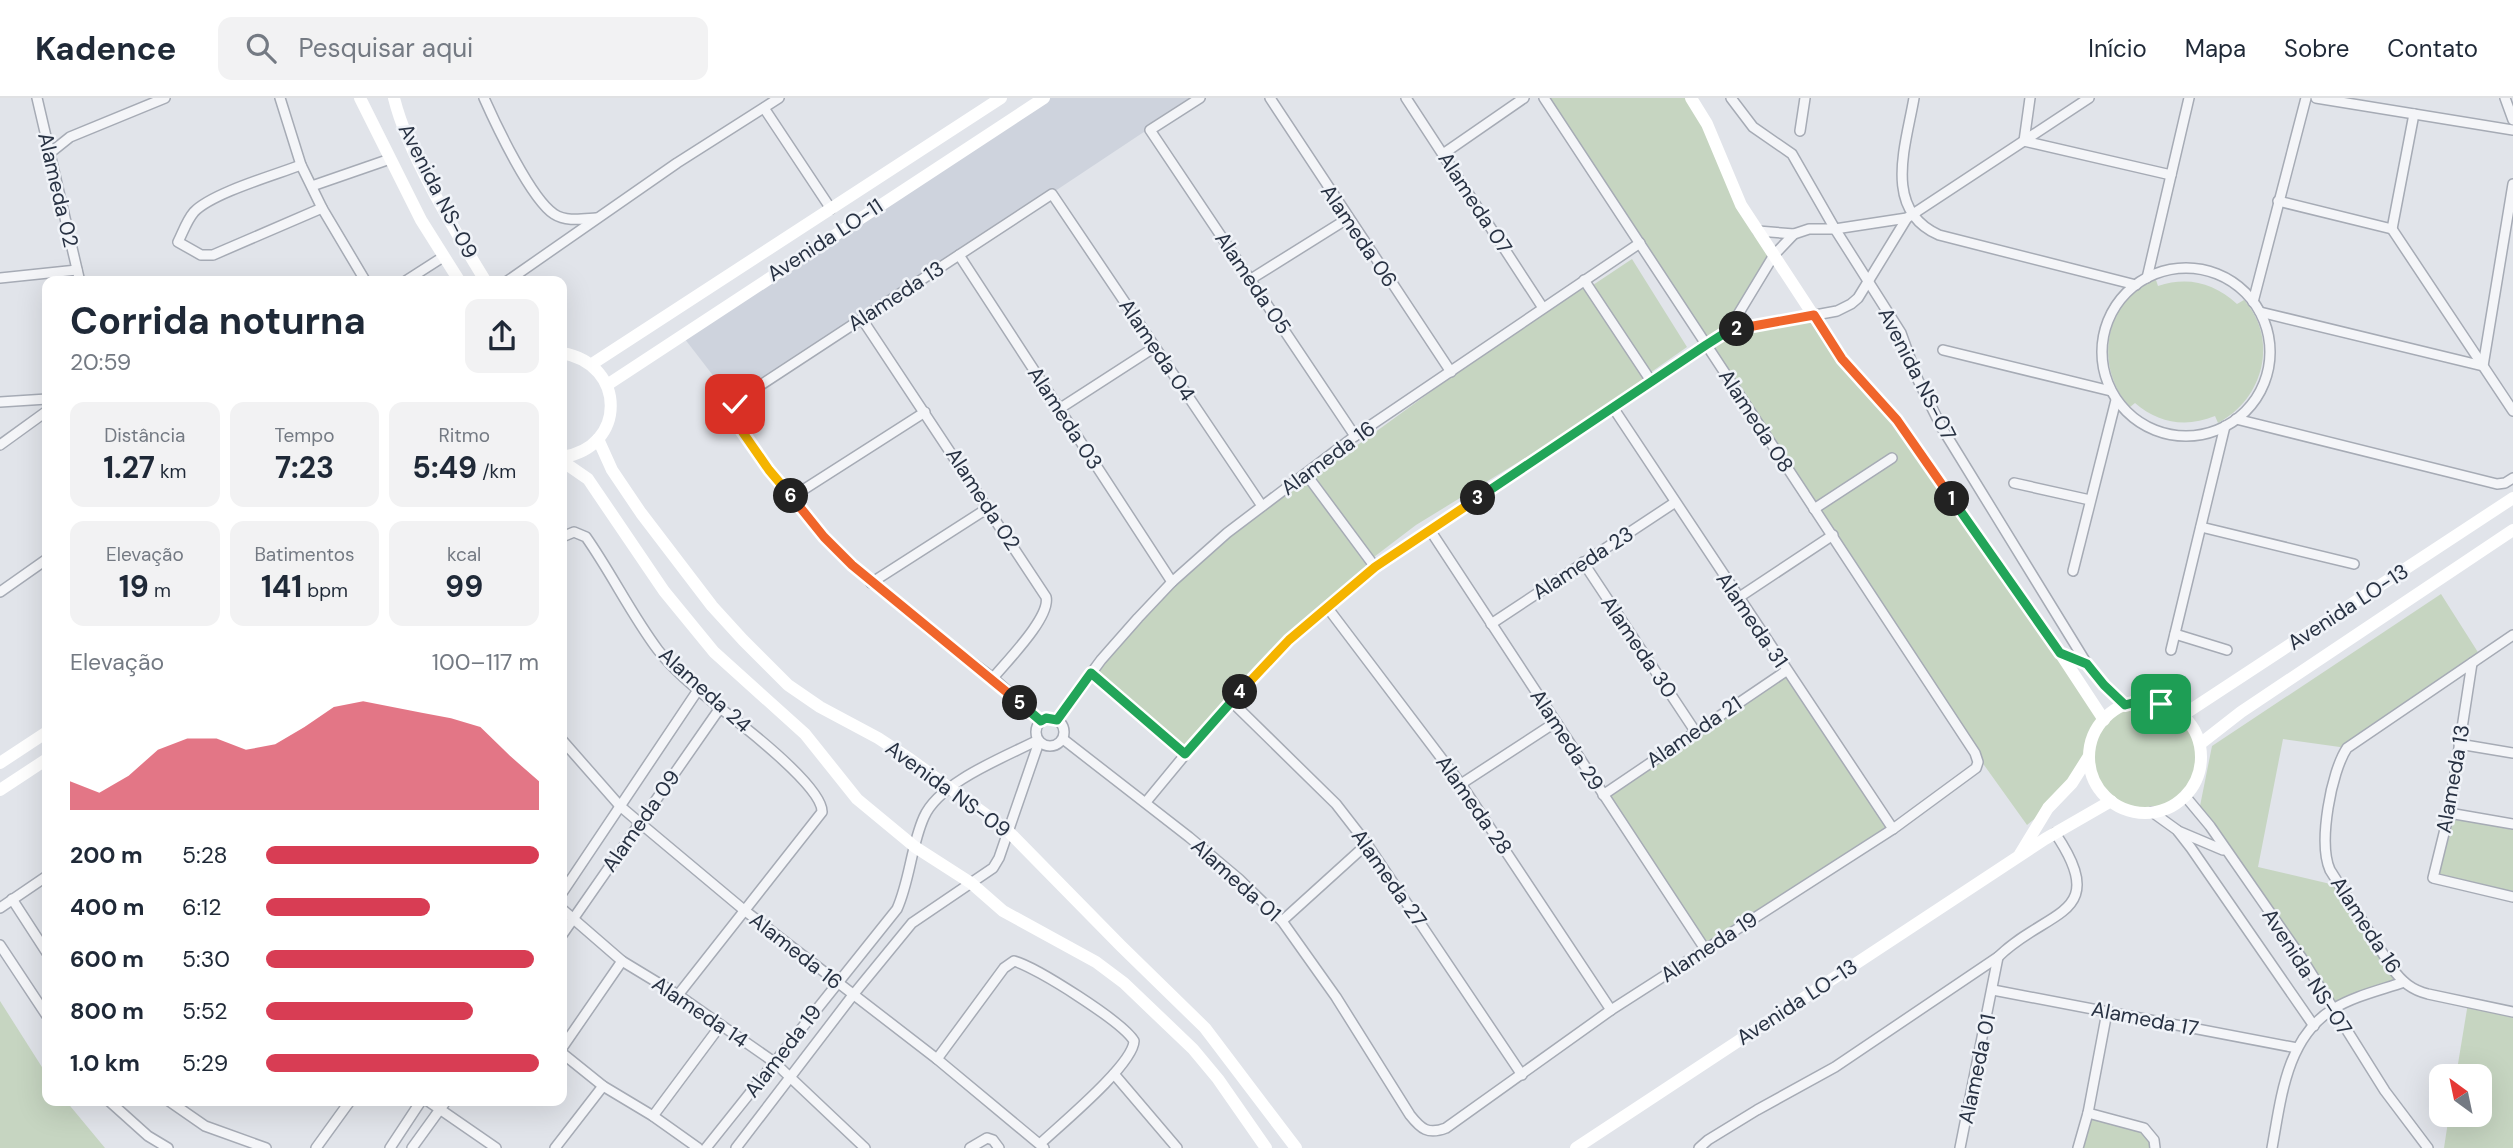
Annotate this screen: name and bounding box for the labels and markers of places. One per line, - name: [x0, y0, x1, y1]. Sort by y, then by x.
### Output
- pin: 2: [1720, 312, 1754, 346]
- pin: [705, 374, 765, 434]
- pin: 6: [774, 478, 808, 514]
- pin: 3: [1460, 480, 1496, 516]
- pin: 1: [1934, 482, 1969, 516]
- pin: 4: [1222, 674, 1258, 710]
- pin: [2131, 674, 2191, 734]
- pin: 5: [1002, 686, 1038, 720]

